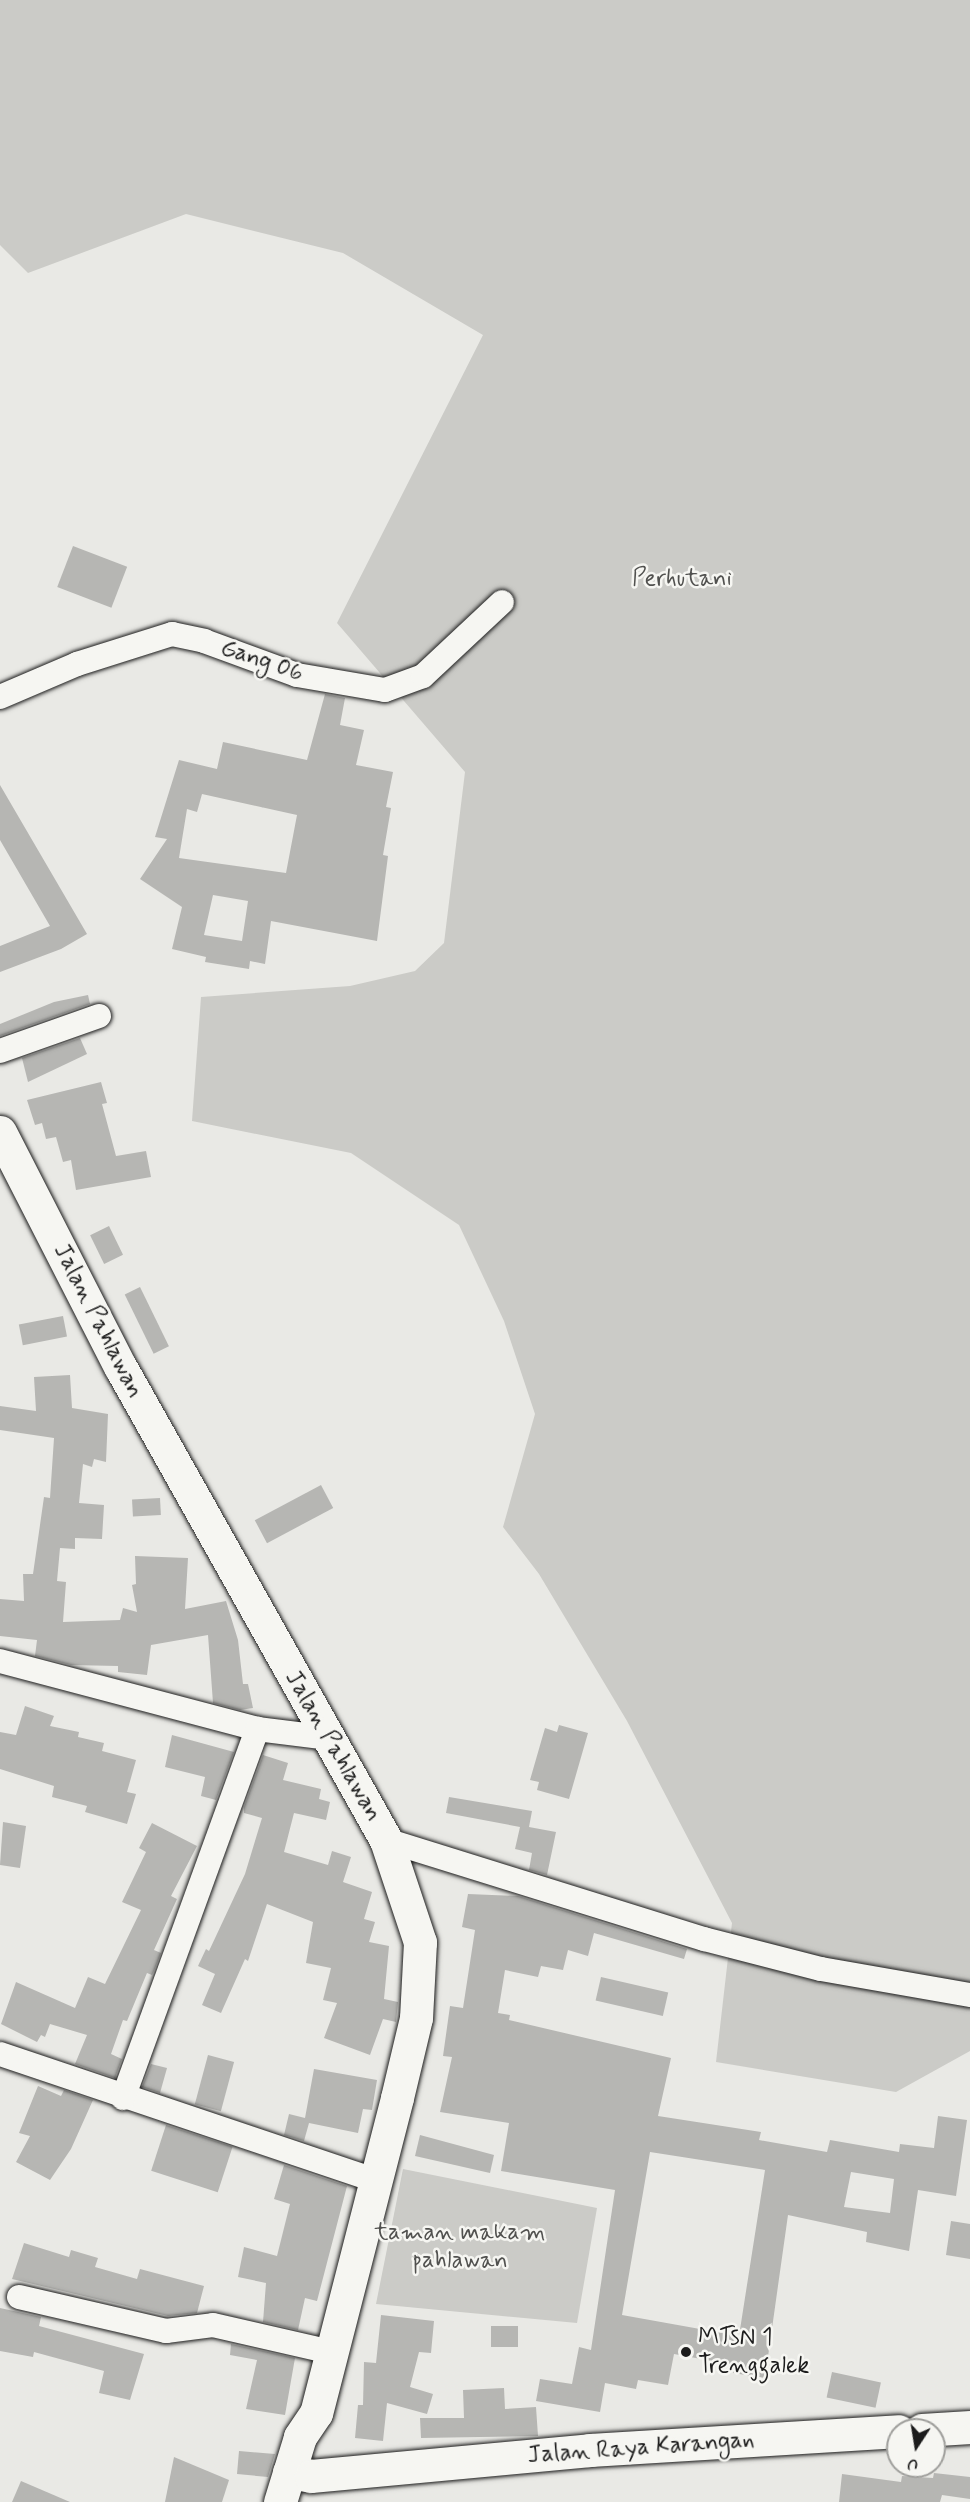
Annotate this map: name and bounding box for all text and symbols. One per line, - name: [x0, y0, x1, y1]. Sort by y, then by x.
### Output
- park label: Perhutani: [632, 565, 732, 593]
- street label: Gang 06: [217, 633, 307, 689]
- street label: Jalan Pahlawan: [47, 1239, 149, 1403]
- street label: Jalan Pahlawan: [278, 1666, 388, 1826]
- park label: taman makam pahlawan: [376, 2219, 544, 2275]
- place label: MTsN 1 Trenggalek: [698, 2324, 809, 2380]
- marker: MTsN 1 Trenggalek: [679, 2345, 693, 2359]
- north arrow: [886, 2418, 946, 2478]
- street label: Jalan Raya Karangan: [524, 2426, 758, 2470]
- text: U: [905, 2453, 920, 2475]

